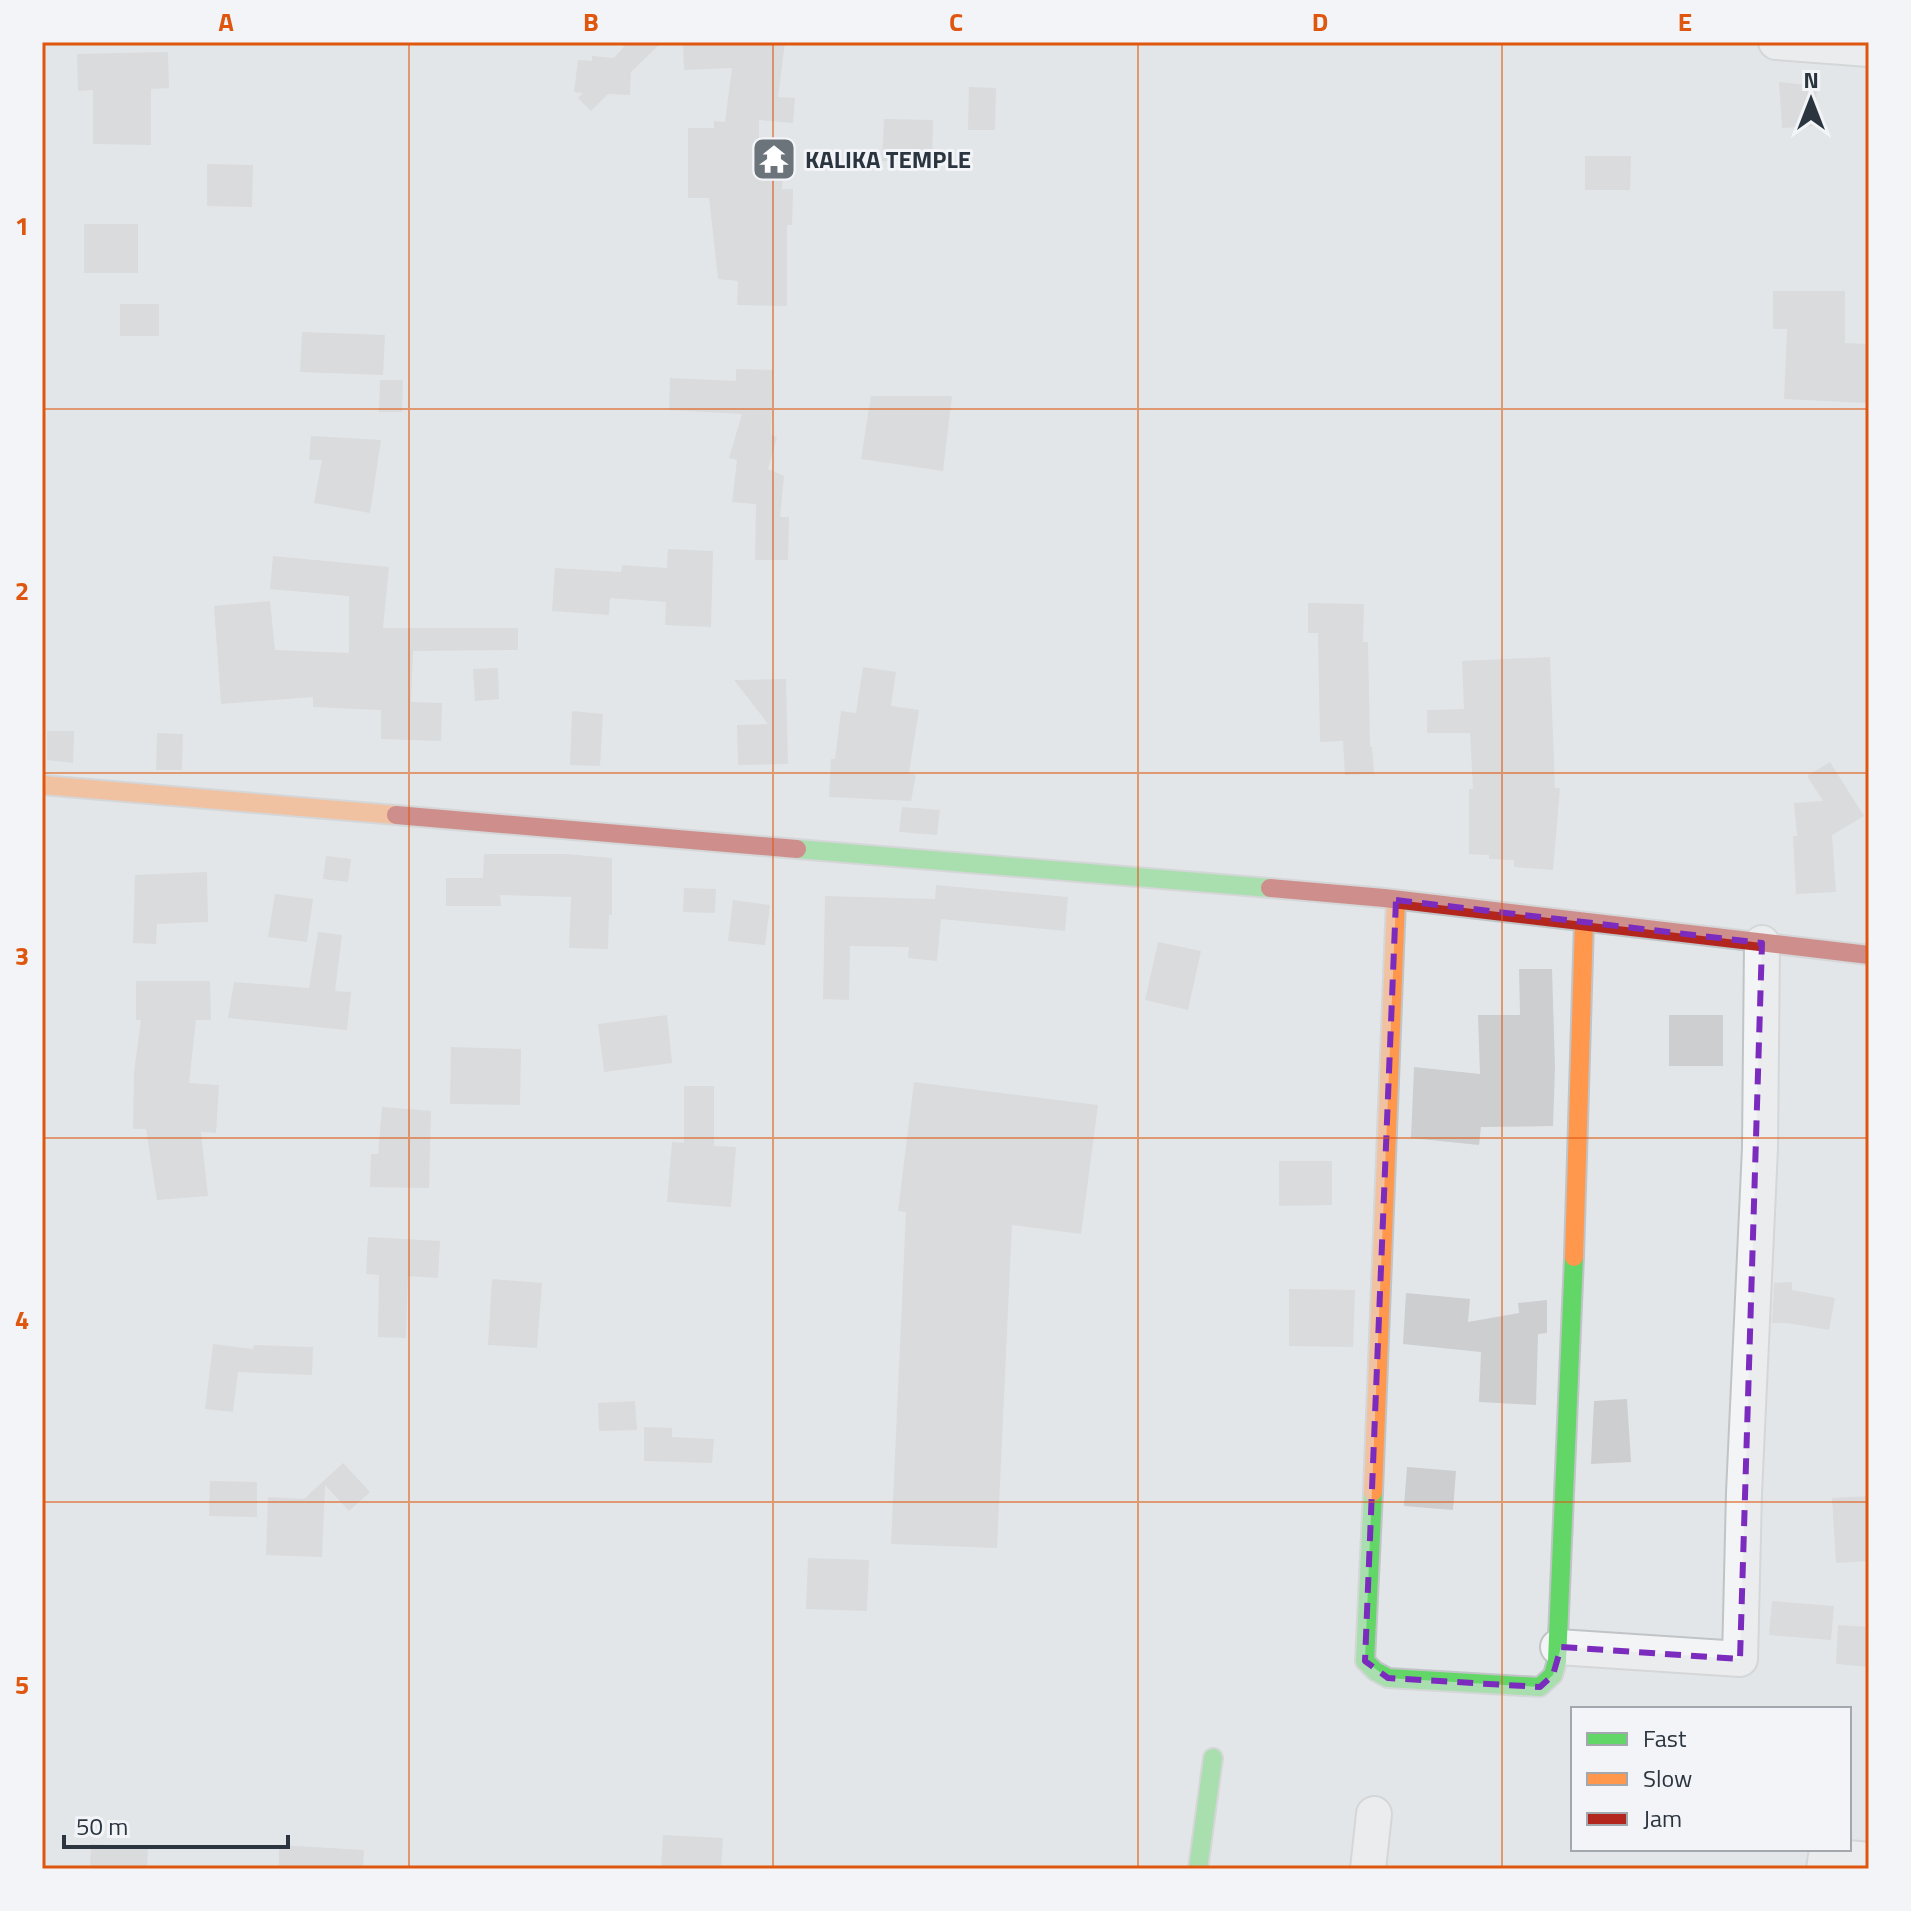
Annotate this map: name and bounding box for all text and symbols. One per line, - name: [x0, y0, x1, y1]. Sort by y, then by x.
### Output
- text: A: [218, 2, 234, 41]
- text: B: [583, 2, 599, 41]
- text: C: [949, 2, 963, 41]
- text: D: [1312, 2, 1328, 41]
- text: E: [1678, 2, 1692, 41]
- north arrow: [1771, 60, 1851, 140]
- text: N: [1803, 63, 1819, 97]
- temple icon: KALIKA TEMPLE: [750, 135, 798, 183]
- place label: KALIKA TEMPLE: [805, 141, 971, 177]
- text: 1: [15, 206, 29, 245]
- text: 2: [15, 571, 29, 610]
- text: 3: [15, 936, 29, 975]
- text: 4: [15, 1300, 29, 1339]
- text: 5: [15, 1665, 29, 1704]
- legend: [1571, 1707, 1851, 1851]
- text: Fast: [1643, 1720, 1687, 1756]
- text: Slow: [1643, 1760, 1692, 1796]
- scale bar: [64, 1799, 288, 1849]
- text: Jam: [1643, 1800, 1682, 1836]
- text: 50 m: [76, 1808, 128, 1844]

